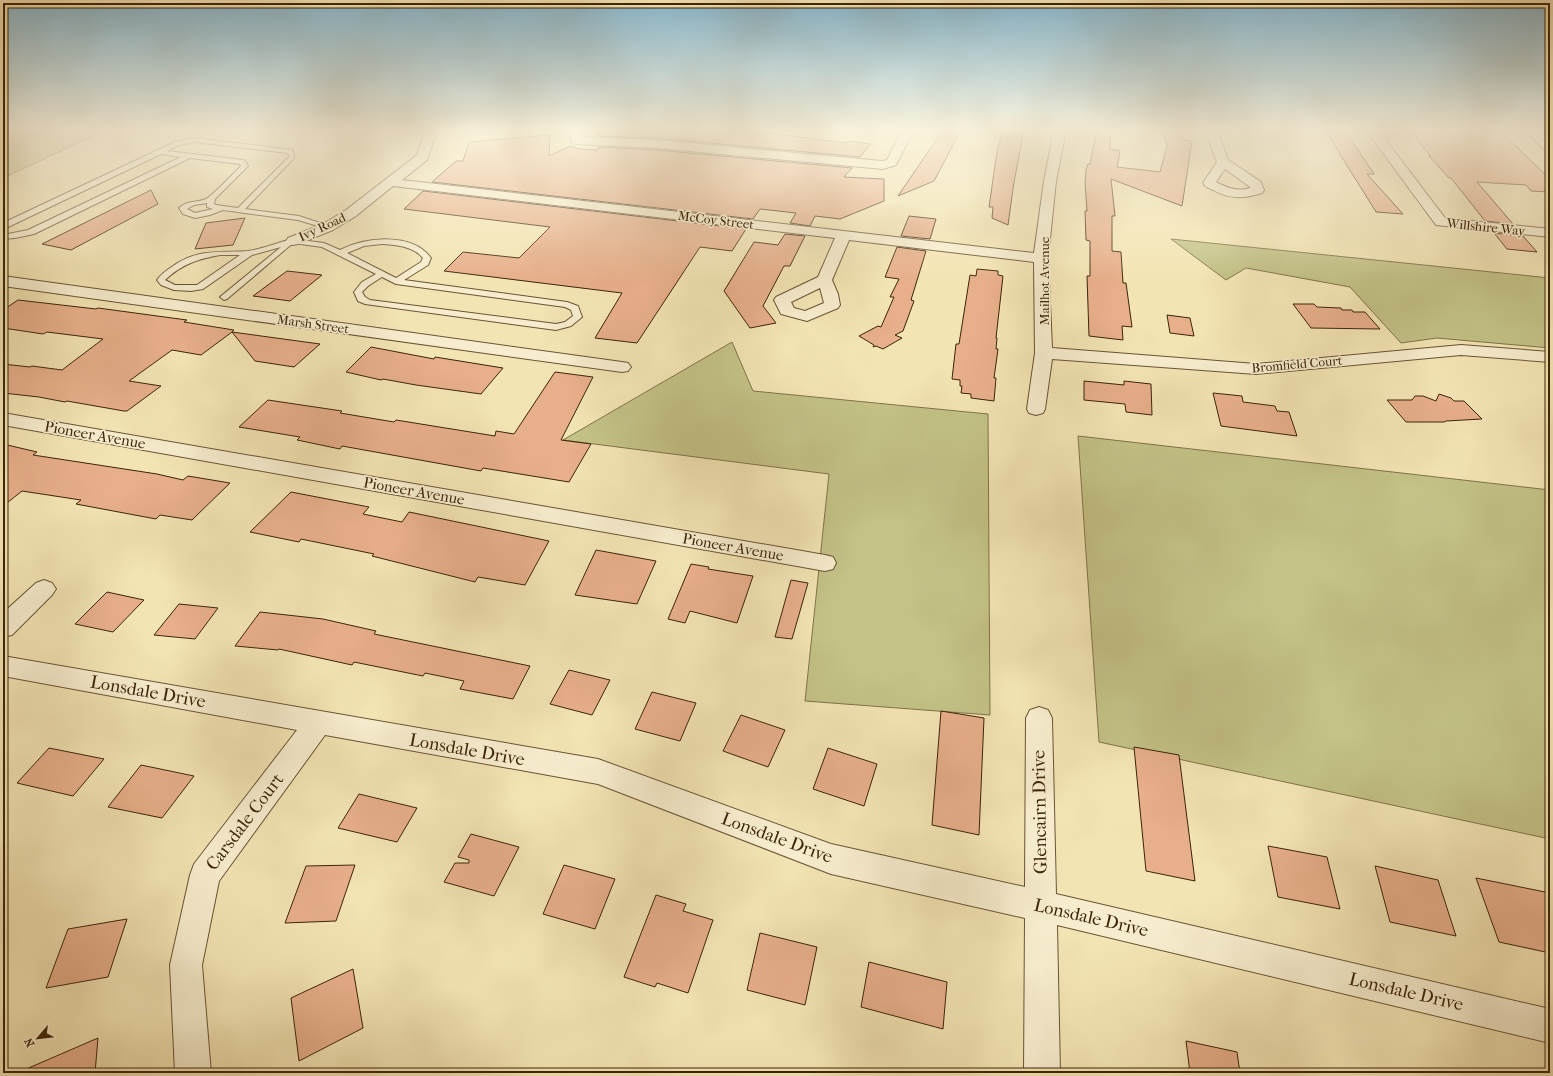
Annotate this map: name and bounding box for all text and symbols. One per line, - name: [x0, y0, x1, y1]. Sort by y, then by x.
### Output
- street label: McCoy Street: [677, 208, 755, 232]
- street label: Ivy Road: [296, 209, 349, 244]
- street label: Willshire Way: [1445, 215, 1527, 239]
- street label: Mailhot Avenue: [1037, 236, 1052, 325]
- street label: Marsh Street: [276, 312, 350, 337]
- street label: Bromfield Court: [1251, 353, 1343, 375]
- street label: Pioneer Avenue: [43, 417, 148, 453]
- street label: Pioneer Avenue: [362, 473, 467, 509]
- street label: Pioneer Avenue: [681, 529, 786, 565]
- street label: Lonsdale Drive: [89, 672, 207, 712]
- street label: Lonsdale Drive: [408, 730, 526, 770]
- street label: Glencairn Drive: [1028, 750, 1052, 874]
- street label: Carsdale Court: [202, 769, 289, 875]
- street label: Lonsdale Drive: [719, 808, 836, 868]
- street label: Lonsdale Drive: [1032, 895, 1150, 941]
- street label: Lonsdale Drive: [1347, 969, 1465, 1015]
- north arrow: [18, 1018, 58, 1058]
- text: N: [22, 1035, 37, 1049]

